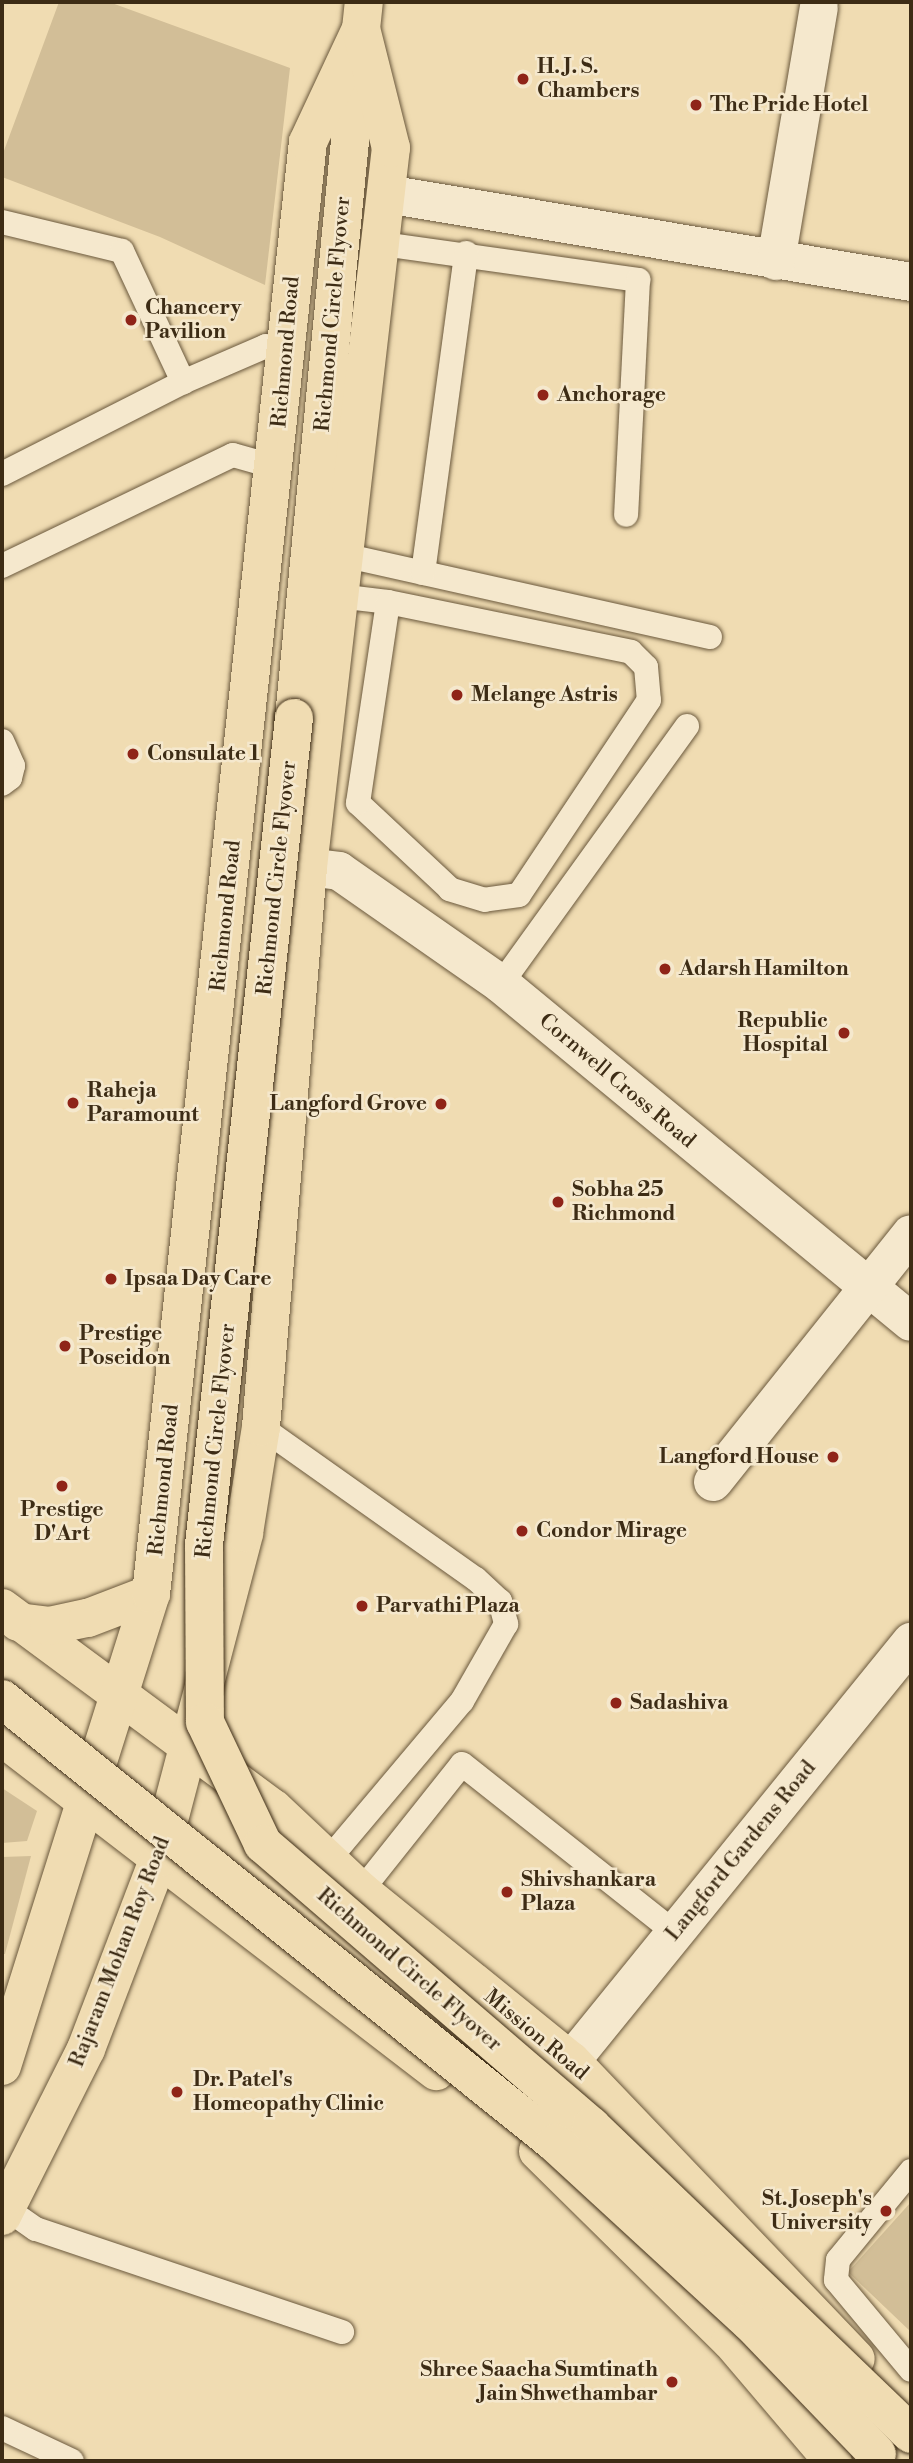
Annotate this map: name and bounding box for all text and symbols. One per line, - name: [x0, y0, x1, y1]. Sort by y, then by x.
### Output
- place label: H. J. S. Chambers: [537, 54, 640, 104]
- marker: H. J. S. Chambers: [515, 71, 531, 87]
- place label: The Pride Hotel: [710, 92, 868, 118]
- marker: The Pride Hotel: [688, 97, 704, 113]
- street label: Richmond Circle Flyover: [310, 195, 356, 433]
- street label: Richmond Road: [267, 275, 305, 429]
- place label: Chancery Pavilion: [145, 295, 241, 345]
- marker: Chancery Pavilion: [123, 312, 139, 328]
- place label: Anchorage: [557, 382, 666, 408]
- marker: Anchorage: [535, 387, 551, 403]
- place label: Melange Astris: [471, 682, 618, 708]
- marker: Melange Astris: [449, 687, 465, 703]
- place label: Consulate 1: [147, 741, 259, 767]
- marker: Consulate 1: [125, 746, 141, 762]
- street label: Richmond Circle Flyover: [252, 759, 302, 997]
- street label: Richmond Road: [206, 839, 246, 993]
- place label: Adarsh Hamilton: [679, 956, 849, 982]
- marker: Adarsh Hamilton: [657, 961, 673, 977]
- street label: Cornwell Cross Road: [534, 1008, 700, 1154]
- place label: Republic Hospital: [738, 1008, 828, 1058]
- marker: Republic Hospital: [834, 1023, 854, 1043]
- place label: Raheja Paramount: [87, 1078, 199, 1128]
- place label: Langford Grove: [270, 1091, 427, 1117]
- marker: Raheja Paramount: [65, 1095, 81, 1111]
- marker: Langford Grove: [433, 1096, 449, 1112]
- place label: Sobha 25 Richmond: [572, 1177, 676, 1227]
- marker: Sobha 25 Richmond: [550, 1194, 566, 1210]
- place label: Ipsaa Day Care: [125, 1266, 272, 1292]
- marker: Ipsaa Day Care: [103, 1271, 119, 1287]
- place label: Prestige Poseidon: [79, 1321, 170, 1371]
- street label: Richmond Circle Flyover: [191, 1322, 241, 1560]
- marker: Prestige Poseidon: [57, 1338, 73, 1354]
- street label: Richmond Road: [144, 1403, 184, 1557]
- place label: Langford House: [659, 1444, 819, 1470]
- marker: Langford House: [825, 1449, 841, 1465]
- marker: Prestige D'Art: [54, 1478, 70, 1494]
- place label: Prestige D'Art: [20, 1497, 104, 1547]
- place label: Condor Mirage: [536, 1518, 687, 1544]
- marker: Condor Mirage: [514, 1523, 530, 1539]
- place label: Parvathi Plaza: [376, 1593, 520, 1619]
- marker: Parvathi Plaza: [354, 1598, 370, 1614]
- place label: Sadashiva: [630, 1690, 728, 1716]
- marker: Sadashiva: [608, 1695, 624, 1711]
- street label: Langford Gardens Road: [661, 1756, 821, 1946]
- street label: Rajaram Mohan Roy Road: [64, 1833, 176, 2071]
- place label: Shivshankara Plaza: [521, 1867, 656, 1917]
- street label: Richmond Circle Flyover: [312, 1883, 506, 2057]
- marker: Shivshankara Plaza: [499, 1884, 515, 1900]
- street label: Mission Road: [479, 1984, 593, 2086]
- place label: Dr. Patel's Homeopathy Clinic: [193, 2067, 384, 2117]
- marker: Dr. Patel's Homeopathy Clinic: [167, 2082, 187, 2102]
- place label: St. Joseph's University: [762, 2186, 872, 2236]
- marker: St. Joseph's University: [878, 2203, 894, 2219]
- place label: Shree Saacha Sumtinath Jain Shwethambar: [420, 2357, 658, 2407]
- marker: Shree Saacha Sumtinath Jain Shwethambar: [664, 2374, 680, 2390]

